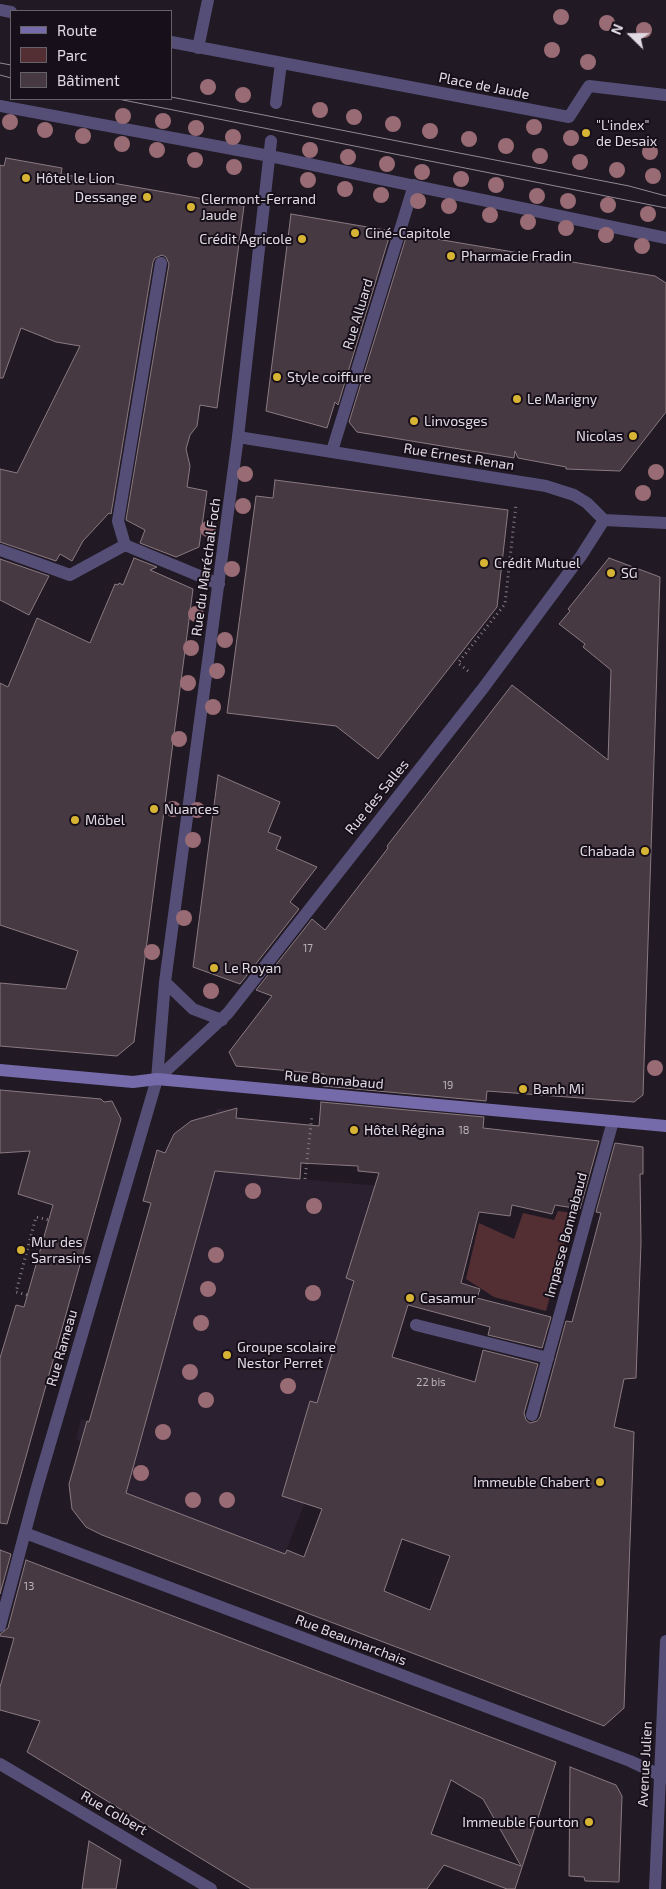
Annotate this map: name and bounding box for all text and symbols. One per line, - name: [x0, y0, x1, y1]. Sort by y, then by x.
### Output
- legend: [10, 10, 172, 100]
- north arrow: [606, 10, 656, 60]
- text: Route: [57, 21, 97, 39]
- text: N: [607, 21, 626, 37]
- text: Parc: [57, 46, 87, 64]
- street label: Place de Jaude: [437, 69, 531, 103]
- text: Bâtiment: [57, 71, 120, 89]
- place label: "L'index" de Desaix: [596, 117, 657, 150]
- marker: "L'index" de Desaix: [580, 127, 592, 139]
- place label: Hôtel le Lion: [36, 170, 115, 186]
- marker: Hôtel le Lion: [20, 172, 32, 184]
- place label: Dessange: [75, 189, 137, 205]
- marker: Dessange: [141, 191, 153, 203]
- place label: Clermont-Ferrand Jaude: [201, 191, 316, 223]
- marker: Clermont-Ferrand Jaude: [185, 201, 197, 213]
- place label: Ciné-Capitole: [365, 225, 451, 241]
- marker: Ciné-Capitole: [349, 227, 361, 239]
- place label: Crédit Agricole: [199, 231, 292, 247]
- marker: Crédit Agricole: [296, 233, 308, 245]
- place label: Pharmacie Fradin: [461, 248, 572, 264]
- marker: Pharmacie Fradin: [445, 250, 457, 262]
- street label: Rue Alluard: [339, 276, 377, 352]
- place label: Style coiffure: [287, 369, 371, 385]
- marker: Style coiffure: [271, 371, 283, 383]
- place label: Le Marigny: [527, 391, 597, 407]
- marker: Le Marigny: [511, 393, 523, 405]
- place label: Linvosges: [424, 413, 488, 429]
- marker: Linvosges: [408, 415, 420, 427]
- place label: Nicolas: [576, 428, 623, 444]
- marker: Nicolas: [627, 430, 639, 442]
- street label: Rue Ernest Renan: [402, 440, 516, 474]
- street label: Rue du Maréchal Foch: [188, 497, 224, 637]
- place label: Crédit Mutuel: [494, 555, 580, 571]
- marker: Crédit Mutuel: [478, 557, 490, 569]
- place label: SG: [621, 565, 638, 581]
- marker: SG: [605, 567, 617, 579]
- street label: Rue des Salles: [342, 756, 412, 838]
- place label: Nuances: [164, 801, 219, 817]
- marker: Nuances: [148, 803, 160, 815]
- place label: Möbel: [85, 812, 125, 828]
- marker: Möbel: [69, 814, 81, 826]
- place label: Chabada: [580, 843, 635, 859]
- marker: Chabada: [639, 845, 651, 857]
- house number: 17: [303, 941, 313, 955]
- place label: Le Royan: [224, 960, 281, 976]
- marker: Le Royan: [208, 962, 220, 974]
- street label: Rue Bonnabaud: [284, 1067, 384, 1093]
- house number: 19: [443, 1078, 453, 1092]
- place label: Banh Mi: [533, 1081, 585, 1097]
- marker: Banh Mi: [517, 1083, 529, 1095]
- place label: Hôtel Régina: [364, 1122, 445, 1138]
- house number: 18: [458, 1123, 470, 1137]
- marker: Hôtel Régina: [348, 1124, 360, 1136]
- street label: Impasse Bonnabaud: [541, 1171, 591, 1299]
- place label: Mur des Sarrasins: [31, 1234, 91, 1266]
- marker: Mur des Sarrasins: [15, 1244, 27, 1256]
- place label: Casamur: [420, 1290, 476, 1306]
- marker: Casamur: [404, 1292, 416, 1304]
- street label: Rue Rameau: [43, 1308, 81, 1388]
- place label: Groupe scolaire Nestor Perret: [237, 1339, 336, 1371]
- marker: Groupe scolaire Nestor Perret: [221, 1349, 233, 1361]
- house number: 22 bis: [416, 1375, 446, 1389]
- place label: Immeuble Chabert: [473, 1474, 590, 1490]
- marker: Immeuble Chabert: [594, 1476, 606, 1488]
- house number: 13: [24, 1579, 34, 1593]
- street label: Rue Beaumarchais: [293, 1611, 409, 1669]
- street label: Avenue Julien: [634, 1721, 656, 1807]
- street label: Rue Colbert: [78, 1787, 150, 1839]
- place label: Immeuble Fourton: [462, 1814, 579, 1830]
- marker: Immeuble Fourton: [583, 1816, 595, 1828]

